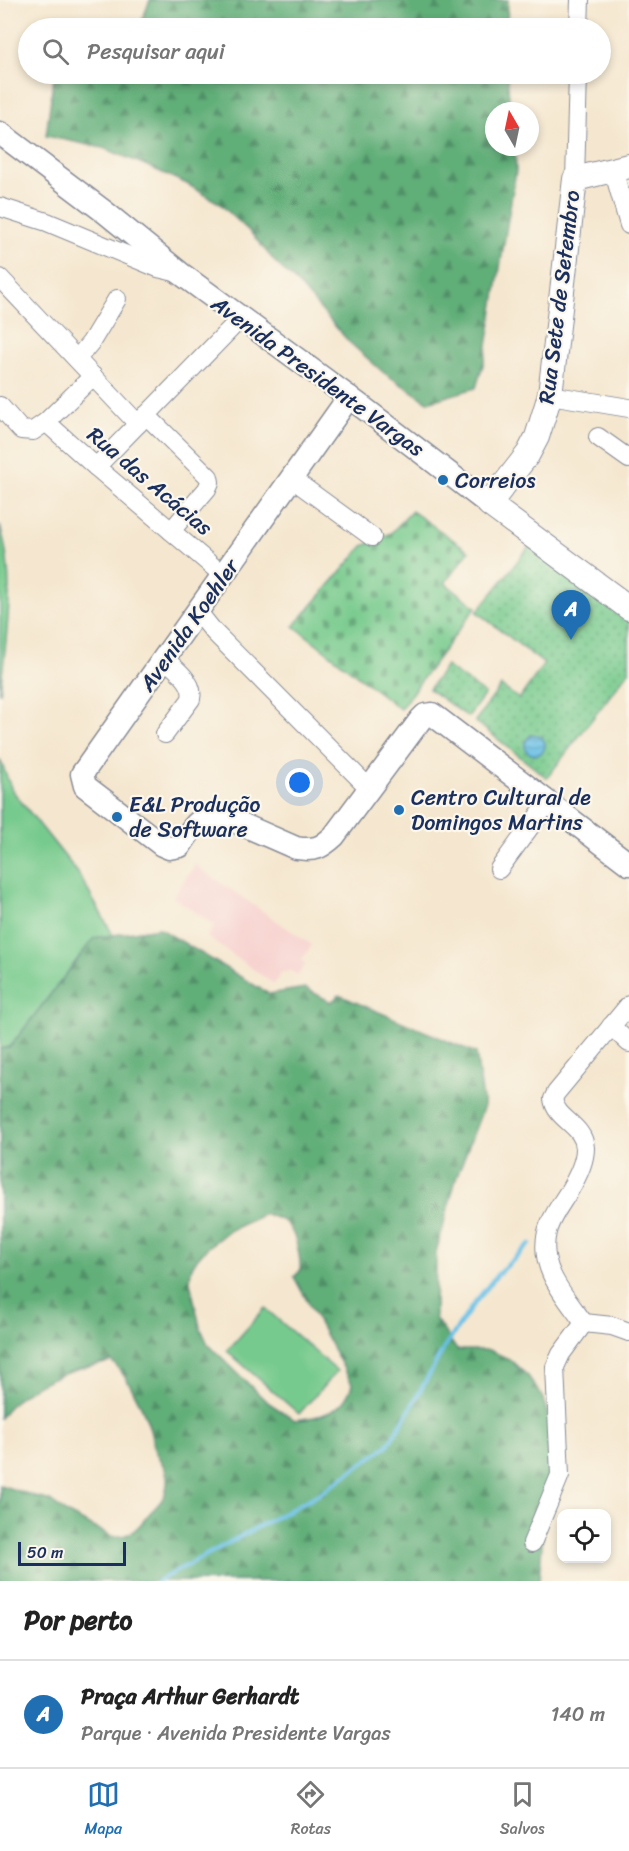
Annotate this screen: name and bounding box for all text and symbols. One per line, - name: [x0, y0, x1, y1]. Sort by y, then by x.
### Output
- search box: [18, 18, 611, 84]
- text: Pesquisar aqui: [87, 32, 225, 71]
- icon: search: [39, 35, 72, 68]
- north arrow: [485, 102, 539, 156]
- street label: Rua Sete de Setembro: [527, 188, 591, 406]
- street label: Avenida Presidente Vargas: [202, 284, 434, 468]
- street label: Rua das Acácias: [78, 416, 223, 546]
- place label: Correios: [455, 461, 536, 500]
- marker: Correios: [436, 473, 450, 487]
- street label: Avenida Koehler: [128, 549, 250, 701]
- pin: A: [552, 590, 590, 640]
- your location: [285, 768, 314, 797]
- place label: Centro Cultural de Domingos Martins: [411, 778, 591, 842]
- place label: E&L Produção de Software: [129, 785, 261, 849]
- marker: Centro Cultural de Domingos Martins: [392, 803, 406, 817]
- marker: E&L Produção de Software: [110, 810, 124, 824]
- map controls: [557, 1509, 611, 1563]
- button: locate: [557, 1509, 611, 1563]
- text: 50 m: [27, 1538, 63, 1567]
- scale bar: [18, 1539, 126, 1566]
- text: Por perto: [24, 1597, 132, 1643]
- text: Praça Arthur Gerhardt: [81, 1677, 299, 1716]
- text: A: [37, 1697, 50, 1732]
- text: 140 m: [551, 1697, 605, 1732]
- text: Parque · Avenida Presidente Vargas: [81, 1716, 391, 1751]
- tab: Mapa: [84, 1778, 122, 1843]
- tab: Rotas: [291, 1778, 331, 1843]
- tab: Salvos: [500, 1778, 545, 1843]

